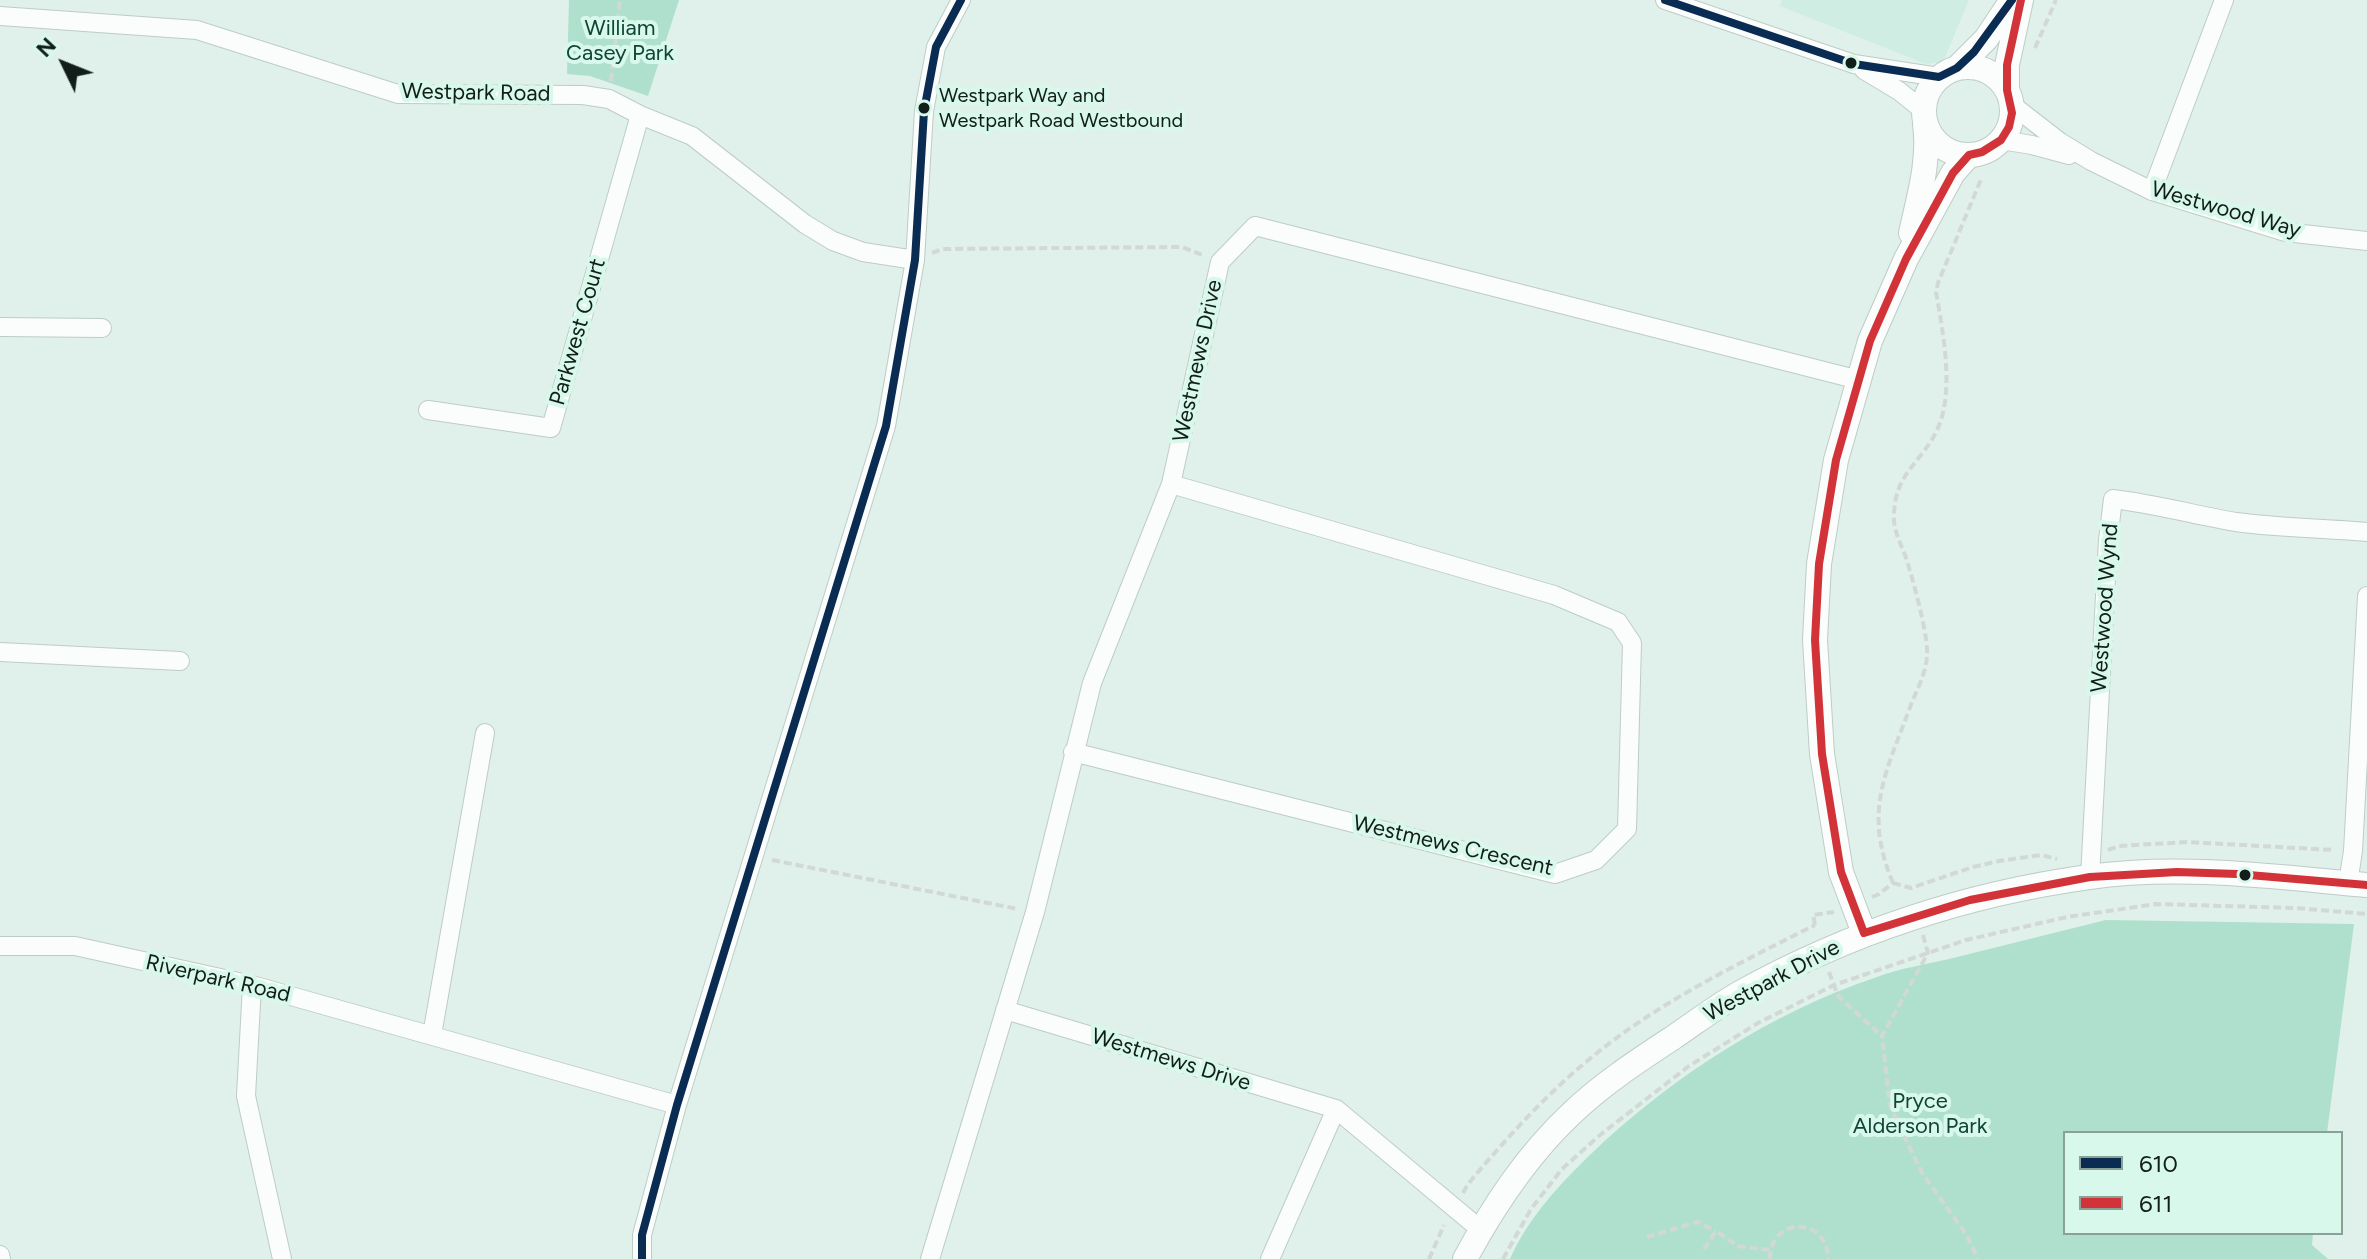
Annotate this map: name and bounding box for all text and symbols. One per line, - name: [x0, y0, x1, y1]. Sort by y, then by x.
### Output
- park label: William Casey Park: [566, 16, 674, 68]
- north arrow: [24, 24, 104, 104]
- text: N: [30, 32, 62, 63]
- unlabelled marker: [1843, 55, 1859, 71]
- street label: Westpark Road: [401, 78, 551, 108]
- place label: Westpark Way and Westpark Road Westbound: [939, 84, 1183, 131]
- marker: Westpark Way and Westpark Road Westbound: [916, 100, 932, 116]
- street label: Westwood Way: [2148, 176, 2304, 244]
- street label: Parkwest Court: [544, 256, 612, 408]
- street label: Westmews Drive: [1168, 278, 1228, 444]
- street label: Westwood Wynd: [2086, 523, 2124, 693]
- street label: Westmews Crescent: [1351, 810, 1555, 882]
- unlabelled marker: [2237, 867, 2253, 883]
- street label: Westpark Drive: [1700, 934, 1844, 1028]
- street label: Riverpark Road: [143, 950, 293, 1008]
- street label: Westmews Drive: [1088, 1023, 1254, 1097]
- park label: Pryce Alderson Park: [1853, 1089, 1987, 1140]
- legend: [2063, 1131, 2343, 1235]
- text: 610: [2139, 1149, 2178, 1178]
- text: 611: [2139, 1189, 2172, 1218]

